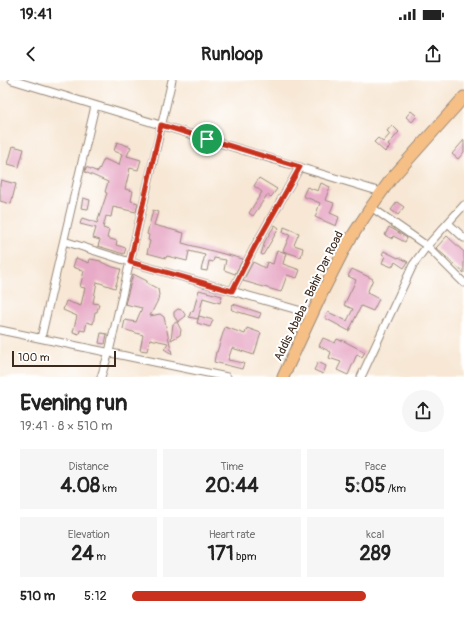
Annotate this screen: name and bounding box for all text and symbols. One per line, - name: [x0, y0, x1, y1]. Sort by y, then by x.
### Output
- text: 19:41: [20, 5, 52, 24]
- icon: back: [20, 43, 42, 65]
- text: Runloop: [201, 43, 263, 66]
- icon: share: [422, 43, 444, 65]
- pin: [190, 122, 224, 156]
- icon: arrive: [196, 128, 218, 150]
- street label: Addis Ababa - Bahir Dar Road: [271, 228, 347, 363]
- scale bar: [12, 349, 116, 368]
- text: 100 m: [18, 351, 49, 364]
- text: Evening run: [20, 389, 128, 417]
- button: share: [402, 390, 444, 432]
- text: 19:41 · 8 × 510 m: [20, 418, 112, 434]
- text: Distance: [69, 460, 109, 473]
- text: Time: [220, 460, 243, 473]
- text: Pace: [364, 460, 386, 473]
- text: 4.08: [60, 473, 100, 498]
- text: 20:44: [205, 473, 259, 498]
- text: 5:05: [345, 473, 385, 498]
- text: km: [100, 482, 117, 495]
- text: /km: [385, 482, 406, 495]
- text: Elevation: [68, 528, 110, 541]
- text: Heart rate: [209, 528, 255, 541]
- text: kcal: [366, 528, 384, 541]
- text: 24: [71, 541, 94, 566]
- text: 171: [208, 541, 234, 566]
- text: 289: [360, 541, 391, 566]
- text: m: [94, 550, 106, 563]
- text: bpm: [234, 550, 256, 563]
- text: 510 m: [20, 588, 55, 604]
- text: 5:12: [84, 588, 107, 604]

